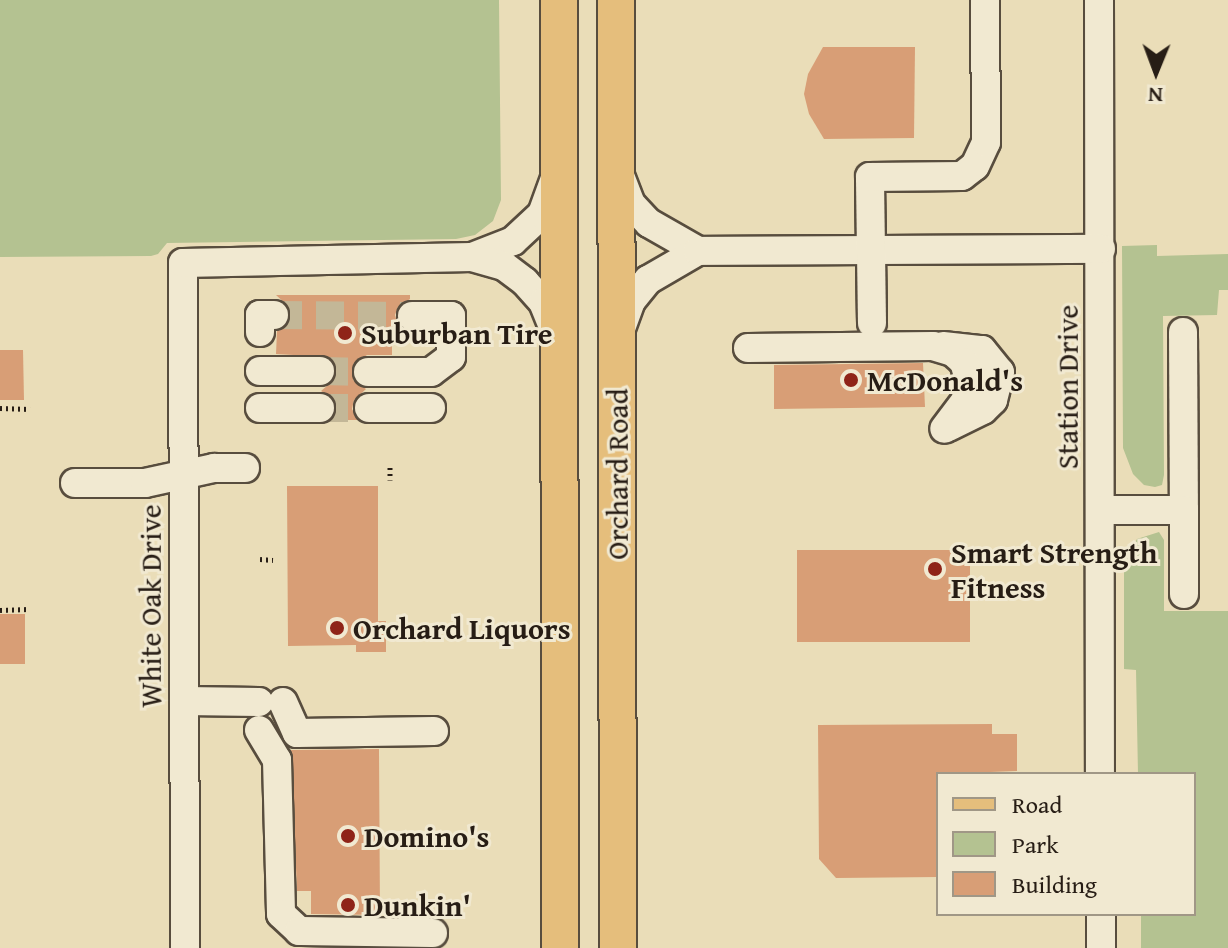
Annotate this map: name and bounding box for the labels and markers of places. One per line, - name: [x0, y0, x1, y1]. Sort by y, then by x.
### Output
- place label: Suburban Tire: [361, 315, 553, 351]
- marker: Suburban Tire: [336, 324, 354, 342]
- place label: McDonald's: [867, 362, 1023, 398]
- marker: McDonald's: [842, 371, 860, 389]
- place label: Smart Strength Fitness: [951, 534, 1157, 604]
- marker: Smart Strength Fitness: [926, 560, 944, 578]
- place label: Orchard Liquors: [353, 610, 571, 646]
- marker: Orchard Liquors: [328, 619, 346, 637]
- place label: Domino's: [364, 818, 489, 854]
- marker: Domino's: [339, 827, 357, 845]
- place label: Dunkin': [364, 887, 471, 923]
- marker: Dunkin': [339, 896, 357, 914]

